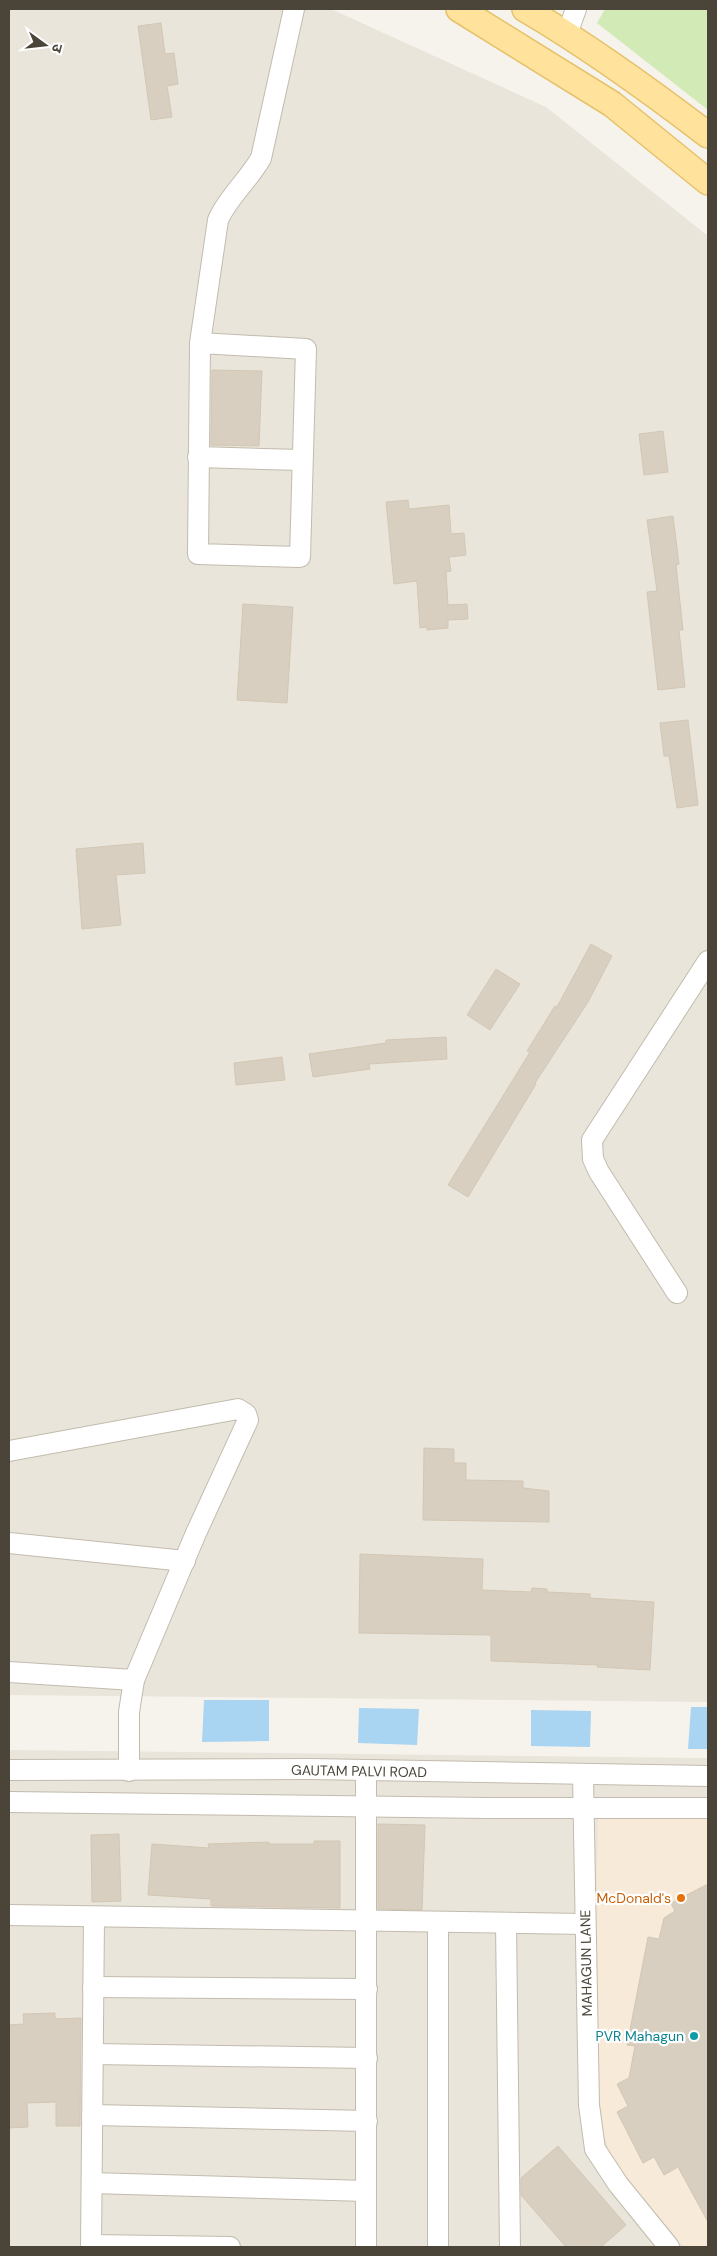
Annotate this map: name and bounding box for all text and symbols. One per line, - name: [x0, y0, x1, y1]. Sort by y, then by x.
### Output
- north arrow: [20, 20, 70, 70]
- text: उ: [48, 42, 67, 55]
- street label: GAUTAM PALVI ROAD: [291, 1761, 427, 1781]
- place label: McDonald's: [596, 1889, 671, 1907]
- marker: McDonald's: [675, 1892, 687, 1904]
- street label: MAHAGUN LANE: [576, 1909, 596, 2017]
- place label: PVR Mahagun: [596, 2027, 684, 2045]
- marker: PVR Mahagun: [688, 2030, 700, 2042]

